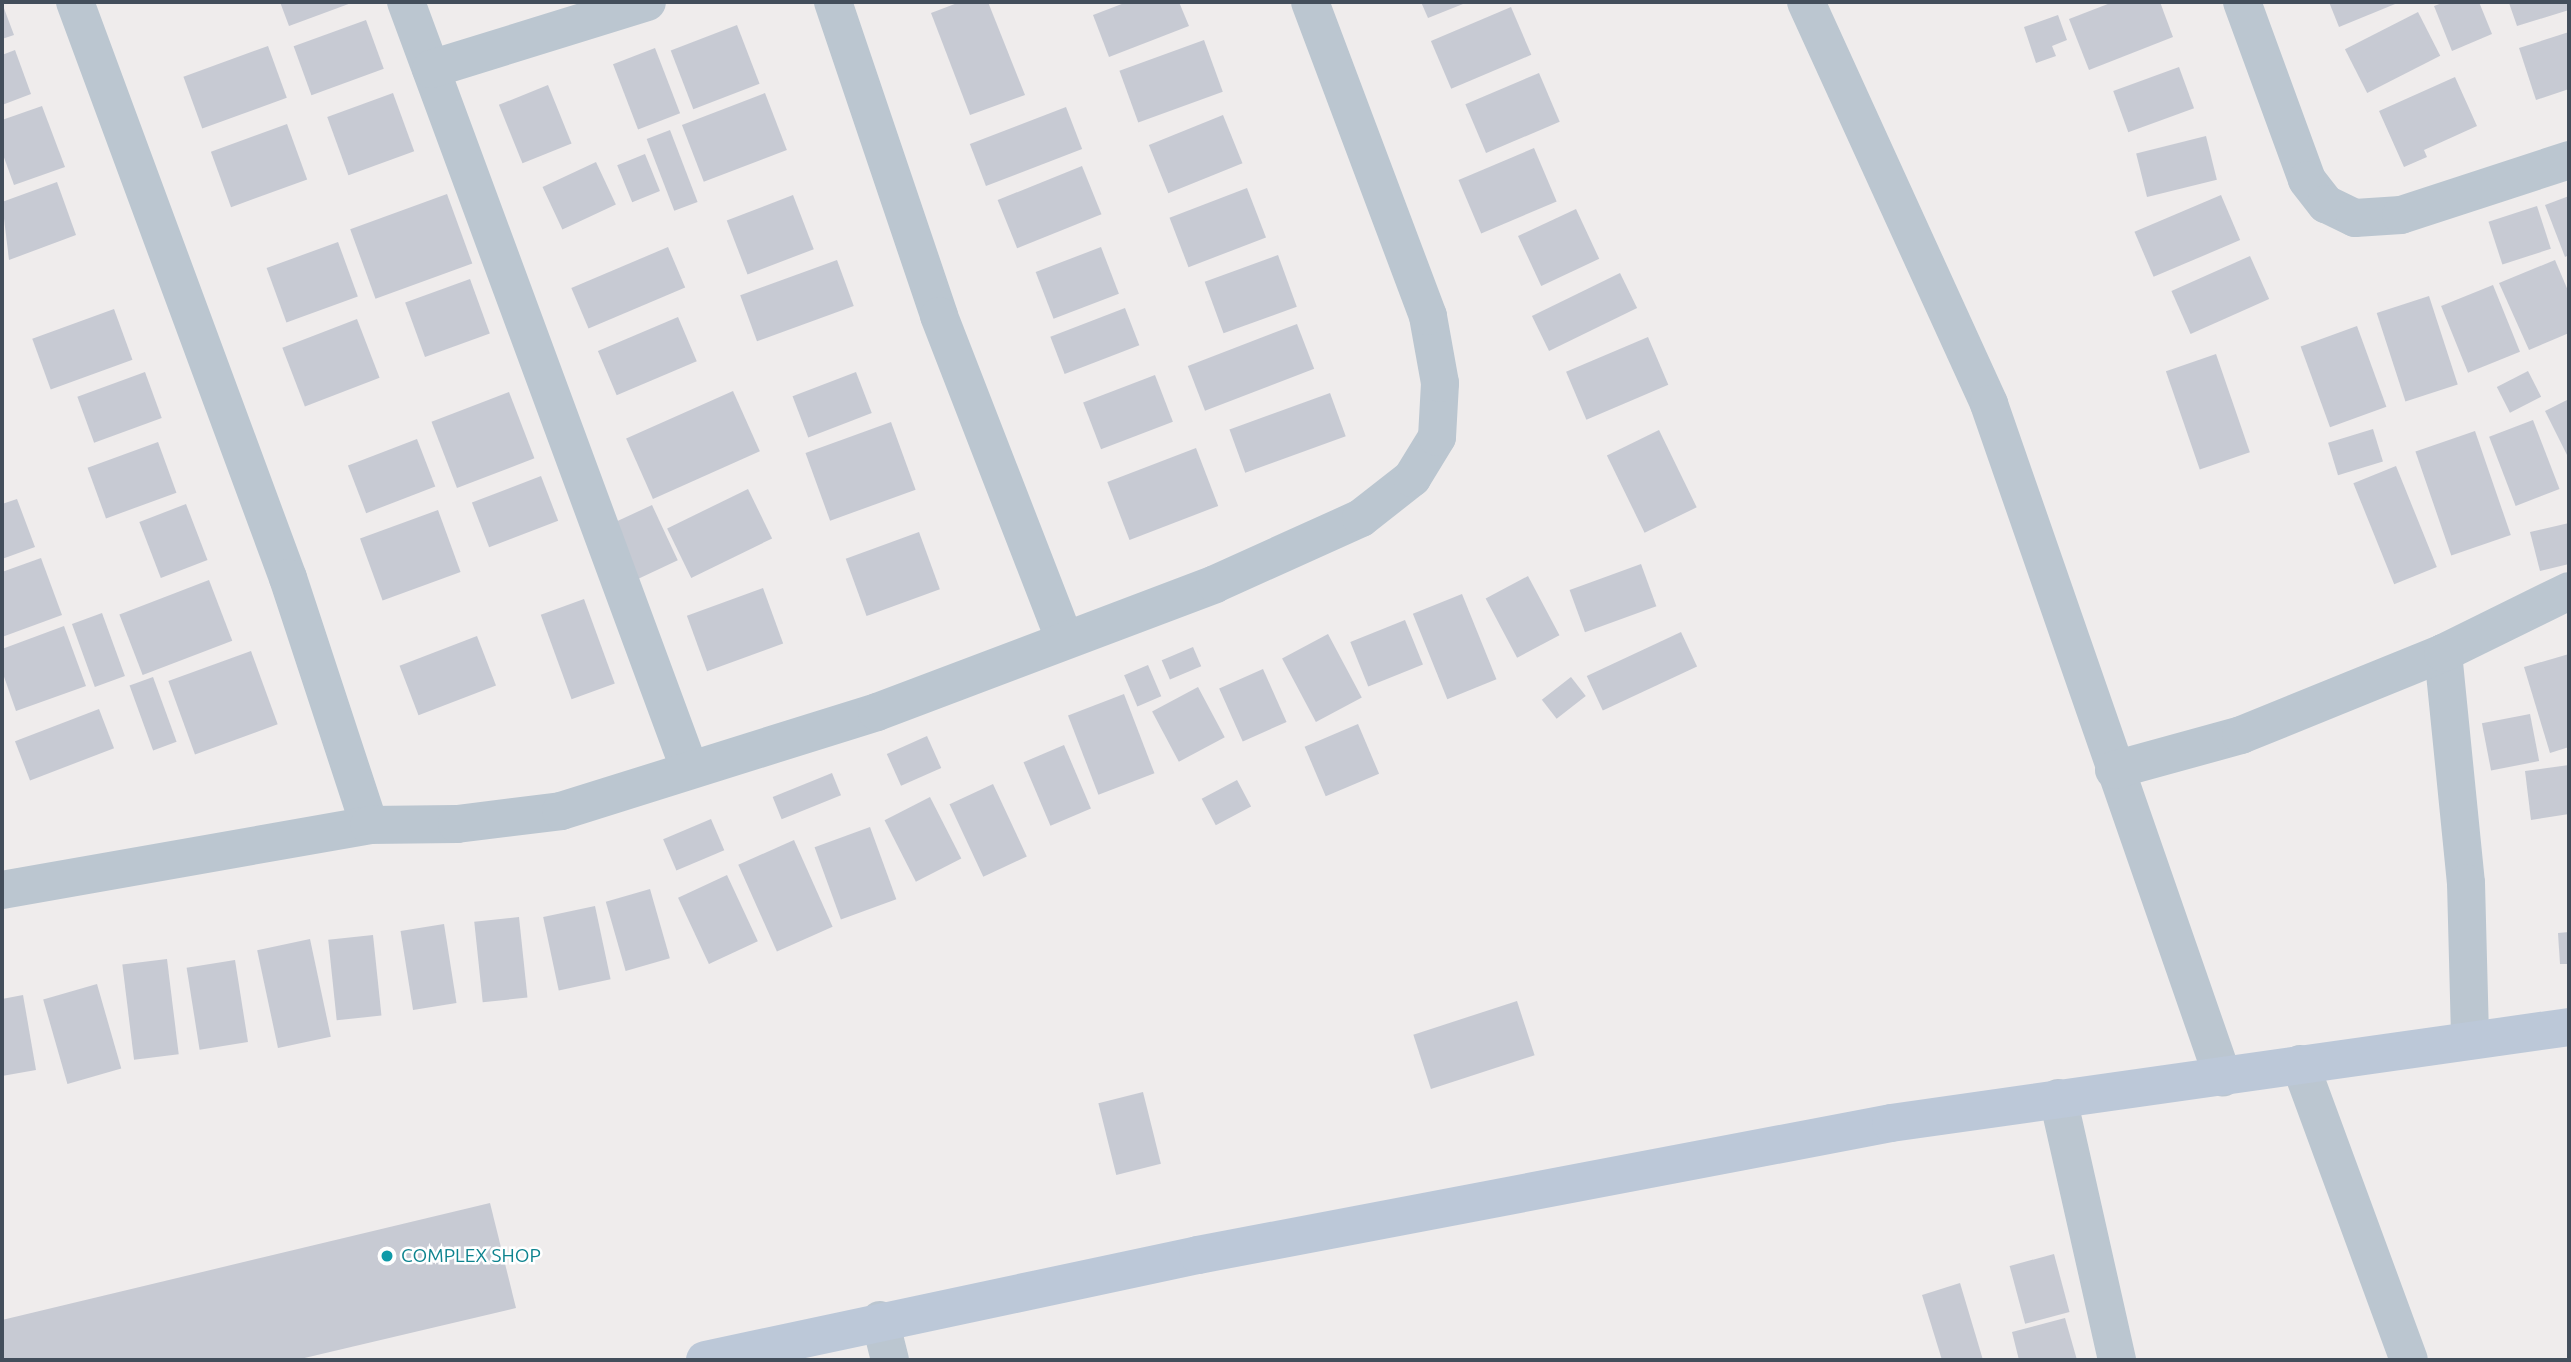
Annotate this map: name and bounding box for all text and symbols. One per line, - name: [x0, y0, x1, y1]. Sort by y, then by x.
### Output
- place label: COMPLEX SHOP: [401, 1245, 541, 1267]
- marker: COMPLEX SHOP: [379, 1248, 395, 1264]

